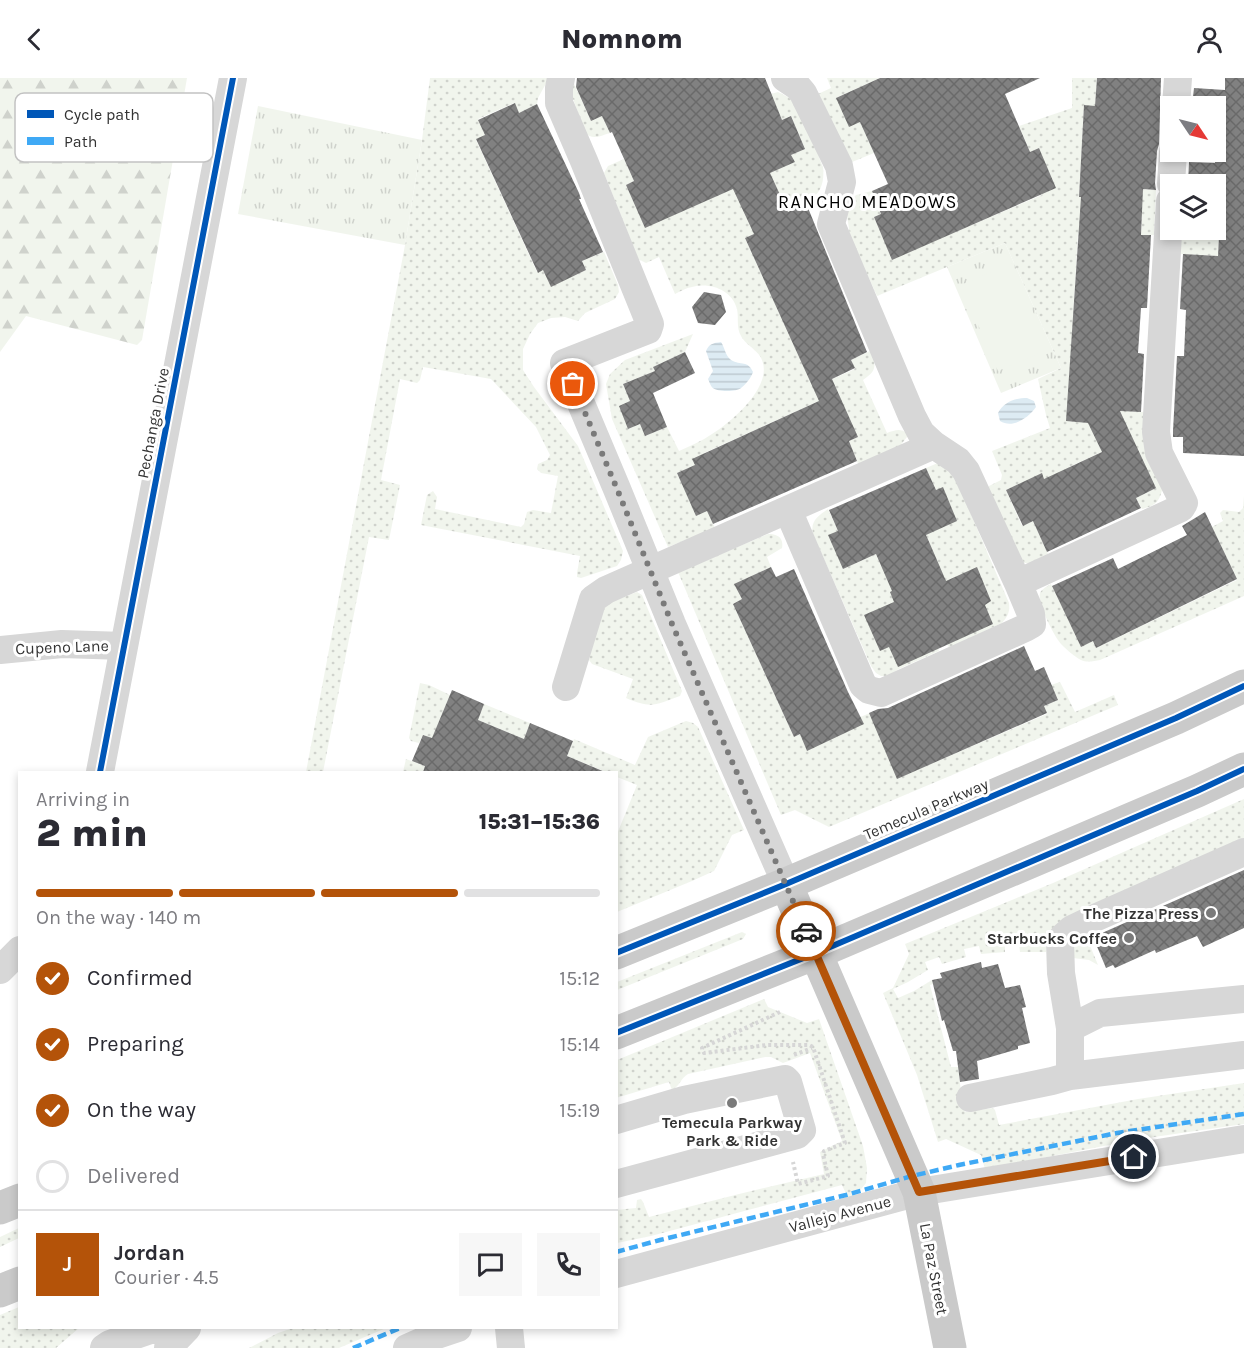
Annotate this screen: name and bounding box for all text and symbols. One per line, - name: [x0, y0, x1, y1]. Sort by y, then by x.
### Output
- icon: back: [18, 23, 51, 56]
- text: Nomnom: [561, 23, 683, 55]
- icon: person: [1193, 23, 1226, 56]
- legend: [15, 93, 213, 162]
- north arrow: [1160, 96, 1226, 162]
- map controls: [1160, 96, 1226, 240]
- text: Cycle path: [64, 105, 140, 124]
- text: Path: [64, 132, 97, 151]
- button: layers: [1160, 174, 1226, 240]
- district label: RANCHO MEADOWS: [778, 191, 958, 213]
- pin: [547, 358, 598, 409]
- street label: Pechanga Drive: [133, 366, 173, 480]
- icon: bag: [556, 367, 589, 400]
- street label: Cupeno Lane: [15, 636, 109, 658]
- street label: Temecula Parkway: [861, 774, 992, 844]
- text: Arriving in: [36, 788, 130, 811]
- text: 15:31–15:36: [479, 809, 600, 835]
- text: 2 min: [36, 810, 148, 856]
- courier: [776, 901, 836, 961]
- place label: The Pizza Press: [1083, 904, 1199, 923]
- text: On the way · 140 m: [36, 906, 201, 929]
- marker: The Pizza Press: [1204, 906, 1218, 920]
- icon: car: [790, 915, 823, 948]
- place label: Starbucks Coffee: [987, 929, 1117, 948]
- marker: Starbucks Coffee: [1122, 931, 1136, 945]
- icon: check: [36, 962, 69, 995]
- text: Confirmed: [87, 965, 193, 991]
- text: 15:12: [559, 967, 600, 990]
- icon: check: [36, 1028, 69, 1061]
- text: Preparing: [87, 1031, 184, 1057]
- text: 15:14: [560, 1033, 600, 1056]
- icon: check: [36, 1094, 69, 1127]
- marker: Temecula Parkway Park & Ride: [725, 1096, 739, 1110]
- text: On the way: [87, 1097, 196, 1123]
- text: 15:19: [559, 1099, 600, 1122]
- place label: Temecula Parkway Park & Ride: [662, 1113, 802, 1150]
- pin: [1108, 1131, 1159, 1182]
- icon: home: [1117, 1140, 1150, 1173]
- text: Delivered: [87, 1163, 180, 1189]
- street label: Vallejo Avenue: [787, 1191, 893, 1237]
- street label: La Paz Street: [916, 1222, 952, 1316]
- button: chat: [459, 1233, 522, 1296]
- button: phone: [537, 1233, 600, 1296]
- text: Jordan: [114, 1240, 185, 1266]
- text: J: [63, 1251, 72, 1277]
- text: Courier · 4.5: [114, 1266, 219, 1289]

